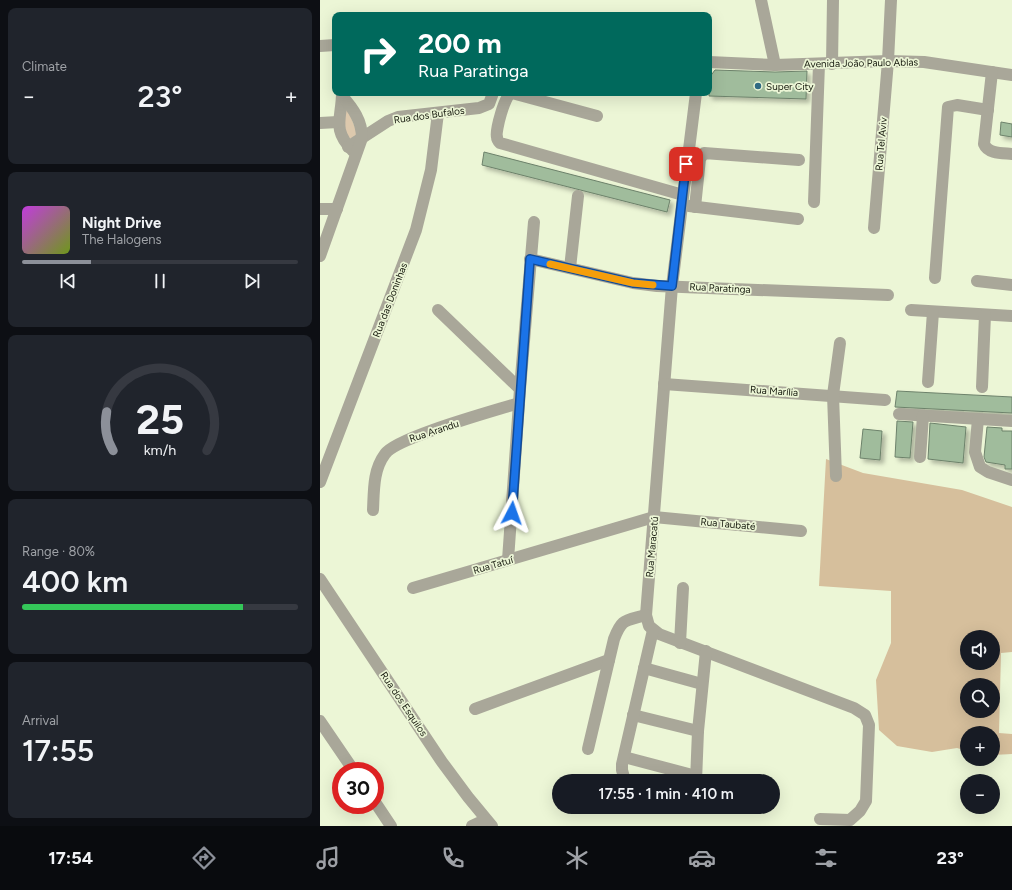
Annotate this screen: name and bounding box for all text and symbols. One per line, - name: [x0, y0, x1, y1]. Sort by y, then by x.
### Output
- text: 200 m: [418, 26, 502, 60]
- icon: right: [352, 28, 404, 80]
- street label: Avenida João Paulo Ablas: [804, 55, 919, 70]
- text: Climate: [22, 59, 67, 74]
- text: Rua Paratinga: [418, 60, 528, 82]
- text: 23°: [138, 78, 182, 115]
- place label: Super City: [766, 80, 814, 93]
- marker: Super City: [753, 81, 763, 91]
- text: −: [22, 83, 36, 110]
- text: +: [284, 83, 298, 110]
- street label: Rua dos Bufalos: [393, 104, 466, 126]
- street label: Rua Tel Aviv: [872, 116, 890, 171]
- pin: [669, 147, 703, 181]
- icon: arrive: [675, 153, 697, 175]
- text: Night Drive: [82, 214, 161, 232]
- text: The Halogens: [82, 232, 162, 247]
- street label: Rua das Doninhas: [370, 260, 410, 339]
- icon: previous: [57, 270, 79, 292]
- icon: pause: [149, 270, 171, 292]
- icon: next: [241, 270, 263, 292]
- street label: Rua Paratinga: [689, 280, 751, 296]
- street label: Rua Marília: [749, 383, 799, 399]
- text: 25: [136, 394, 184, 444]
- street label: Rua Arandu: [407, 417, 461, 445]
- text: km/h: [144, 441, 176, 459]
- position arrow: [491, 492, 533, 534]
- street label: Rua Taubaté: [700, 515, 757, 533]
- street label: Rua Maracatú: [643, 516, 661, 578]
- text: Range · 80%: [22, 544, 95, 559]
- street label: Rua Tatuí: [471, 553, 515, 577]
- text: 400 km: [22, 563, 128, 600]
- map controls: [960, 630, 1000, 814]
- button: sound: [960, 630, 1000, 670]
- street label: Rua dos Esquilos: [378, 669, 431, 739]
- button: search: [960, 678, 1000, 718]
- text: Arrival: [22, 713, 59, 728]
- button: +: [960, 726, 1000, 766]
- text: 17:55: [22, 732, 94, 769]
- speed limit sign: 30: [332, 762, 384, 814]
- button: −: [960, 774, 1000, 814]
- text: 17:55 · 1 min · 410 m: [598, 785, 734, 803]
- icon: directions: [190, 844, 218, 872]
- icon: music: [314, 844, 342, 872]
- icon: phone: [439, 844, 467, 872]
- icon: climate: [563, 844, 591, 872]
- icon: car: [688, 844, 716, 872]
- icon: filters: [812, 844, 840, 872]
- text: 17:54: [48, 847, 93, 869]
- text: 23°: [937, 847, 964, 869]

